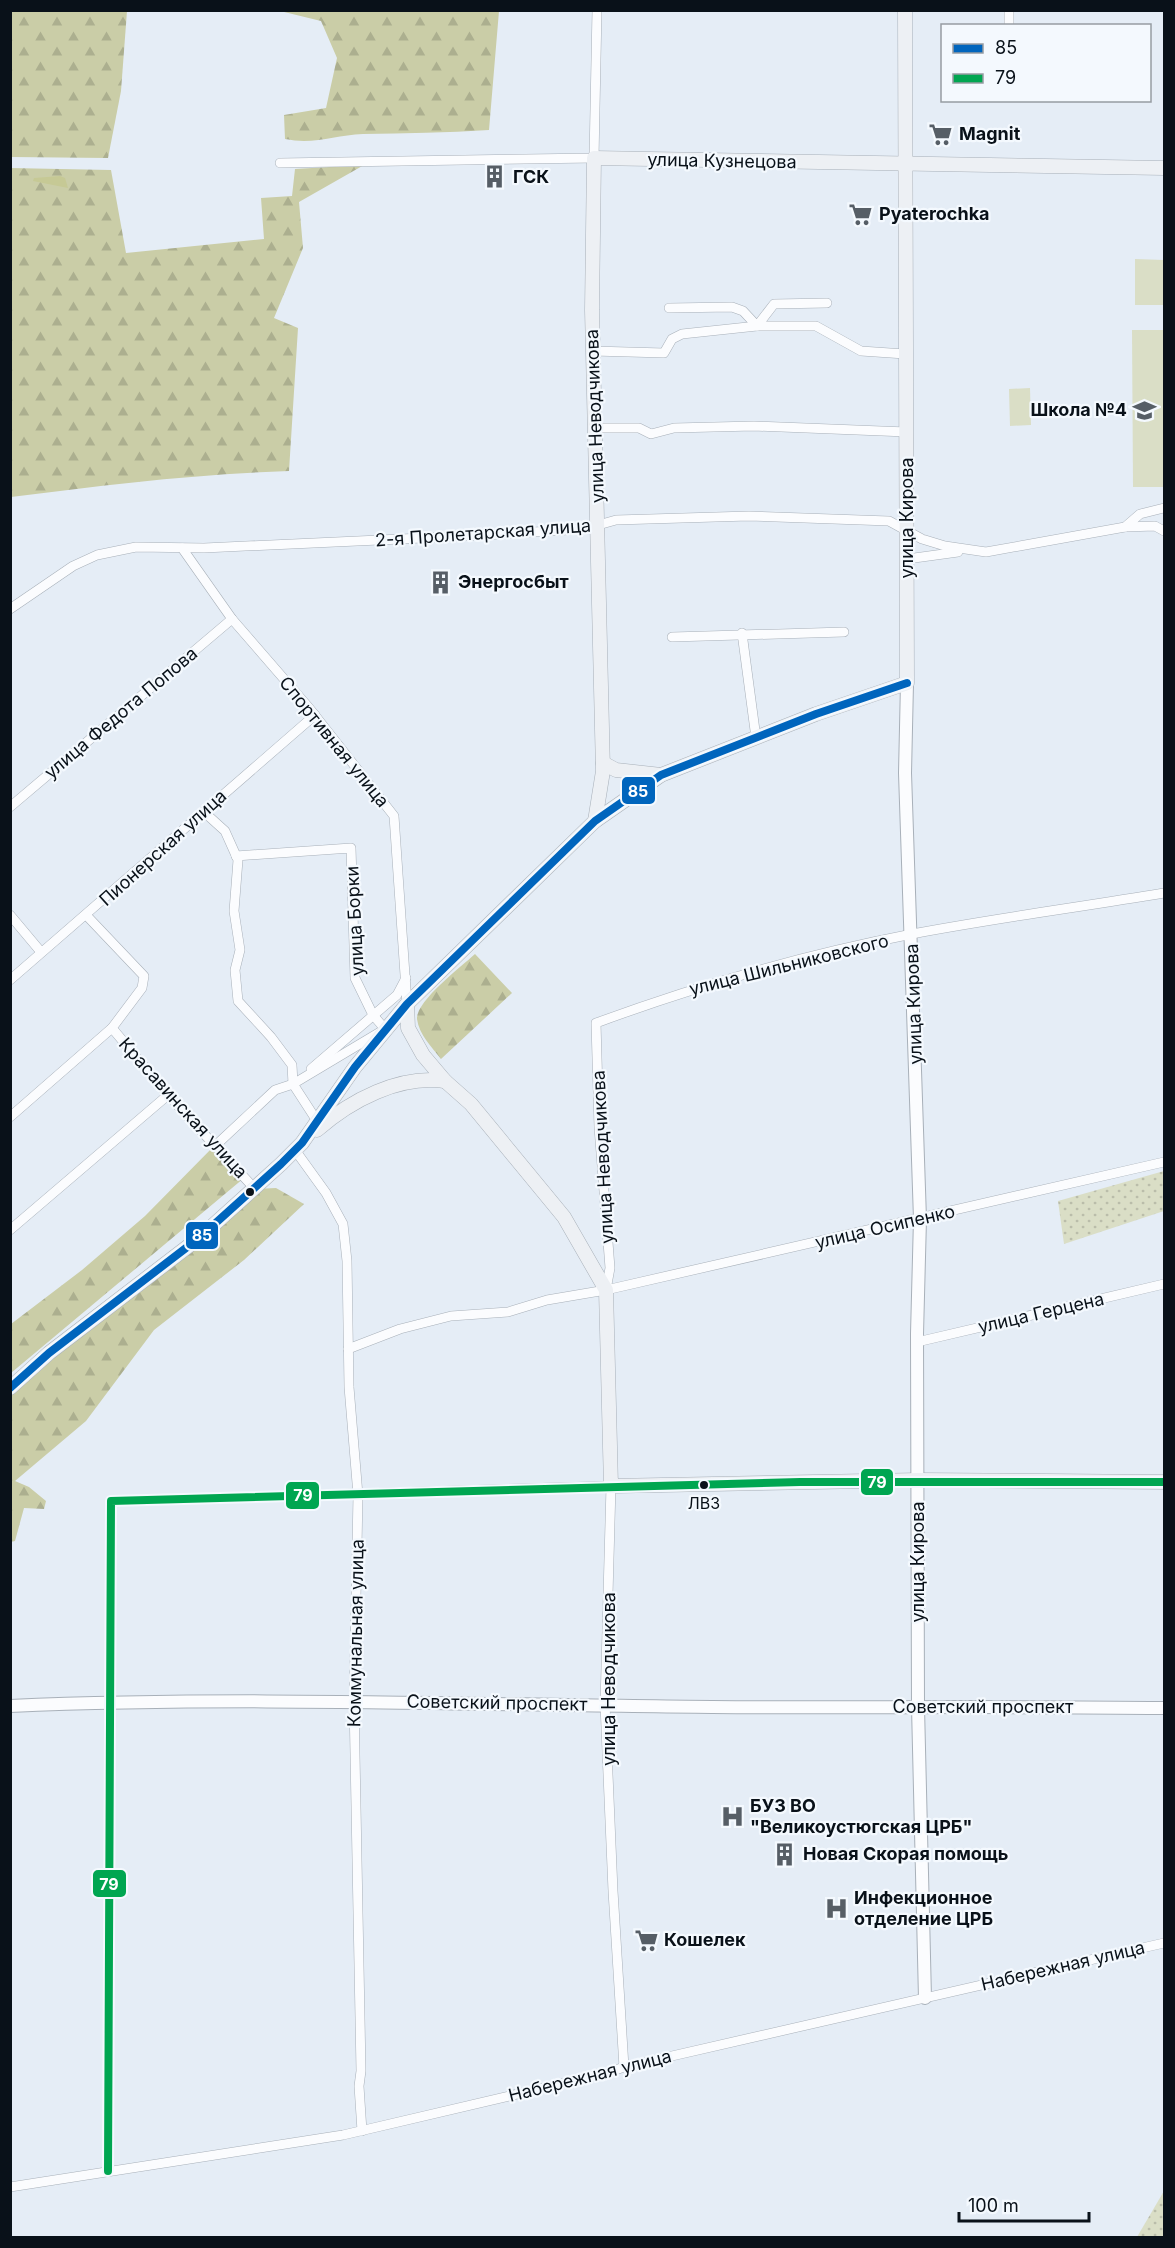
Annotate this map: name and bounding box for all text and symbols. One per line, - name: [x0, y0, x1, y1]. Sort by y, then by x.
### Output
- legend: [941, 24, 1151, 102]
- text: 85: [995, 37, 1017, 58]
- text: 79: [995, 67, 1016, 88]
- supermarket icon: Magnit: [928, 121, 954, 147]
- place label: Magnit: [959, 123, 1021, 144]
- street label: улица Кузнецова: [647, 149, 797, 172]
- building icon: ГСК: [482, 164, 508, 190]
- place label: ГСК: [513, 166, 549, 187]
- supermarket icon: Pyaterochka: [848, 201, 874, 227]
- place label: Pyaterochka: [879, 203, 990, 224]
- street label: улица Неводчикова: [581, 329, 608, 503]
- school or university icon: Школа №4: [1132, 397, 1158, 423]
- place label: Школа №4: [1030, 399, 1127, 420]
- street label: улица Кирова: [896, 457, 917, 579]
- street label: 2-я Пролетарская улица: [374, 514, 592, 551]
- building icon: Энергосбыт: [427, 569, 453, 595]
- place label: Энергосбыт: [458, 571, 569, 592]
- street label: улица Федота Попова: [40, 643, 201, 783]
- street label: Спортивная улица: [275, 672, 394, 811]
- line badge: 85: [621, 776, 656, 805]
- text: 85: [628, 781, 648, 801]
- street label: Пионерская улица: [95, 785, 230, 910]
- street label: улица Борки: [341, 866, 368, 977]
- street label: улица Шильниковского: [687, 930, 891, 999]
- street label: улица Кирова: [901, 943, 926, 1065]
- street label: Красавинская улица: [115, 1033, 252, 1182]
- street label: улица Неводчикова: [587, 1070, 618, 1244]
- unlabelled marker: [244, 1186, 256, 1198]
- street label: улица Осипенко: [813, 1200, 957, 1253]
- line badge: 85: [185, 1221, 219, 1250]
- text: 85: [192, 1225, 212, 1245]
- street label: улица Герцена: [976, 1288, 1106, 1337]
- line badge: 79: [860, 1468, 894, 1496]
- text: 79: [867, 1472, 887, 1492]
- marker: ЛВЗ: [698, 1479, 710, 1491]
- line badge: 79: [285, 1481, 320, 1510]
- text: 79: [293, 1485, 313, 1505]
- place label: ЛВЗ: [688, 1493, 720, 1513]
- street label: улица Кирова: [907, 1501, 928, 1623]
- street label: Коммунальная улица: [343, 1539, 368, 1727]
- street label: улица Неводчикова: [598, 1592, 619, 1766]
- street label: Советский проспект: [406, 1690, 588, 1715]
- street label: Советский проспект: [893, 1696, 1074, 1717]
- place label: БУЗ ВО "Великоустюгская ЦРБ": [750, 1795, 972, 1837]
- hospital icon: БУЗ ВО "Великоустюгская ЦРБ": [719, 1803, 745, 1829]
- building icon: Новая Скорая помощь: [772, 1841, 798, 1867]
- place label: Новая Скорая помощь: [803, 1843, 1008, 1864]
- line badge: 79: [92, 1869, 127, 1898]
- text: 79: [99, 1874, 119, 1894]
- place label: Инфекционное отделение ЦРБ: [854, 1887, 993, 1929]
- hospital icon: Инфекционное отделение ЦРБ: [823, 1895, 849, 1921]
- supermarket icon: Кошелек: [633, 1927, 659, 1953]
- place label: Кошелек: [664, 1929, 746, 1950]
- street label: Набережная улица: [979, 1936, 1147, 1995]
- street label: Набережная улица: [506, 2045, 674, 2106]
- scale bar: [959, 2185, 1090, 2223]
- text: 100 m: [968, 2195, 1019, 2216]

